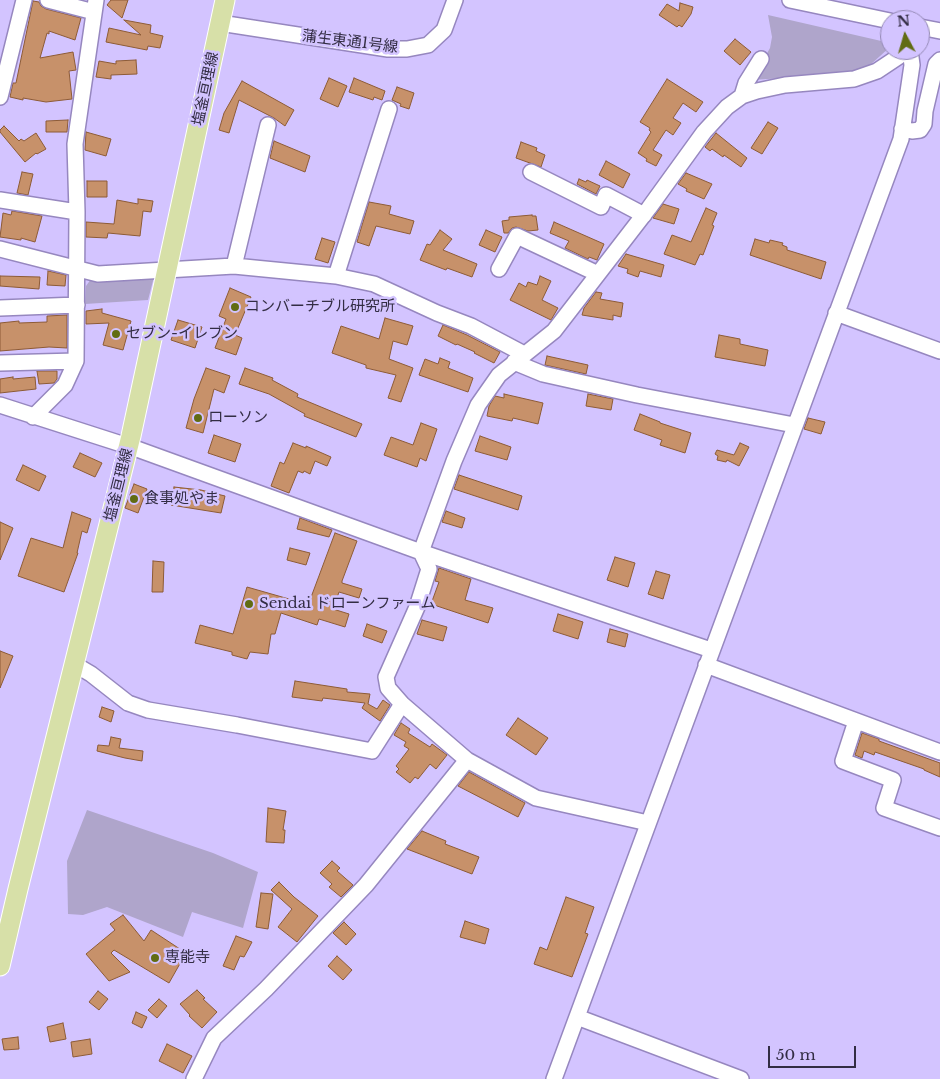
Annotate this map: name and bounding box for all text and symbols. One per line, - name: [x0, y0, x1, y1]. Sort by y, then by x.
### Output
- north arrow: [880, 10, 930, 60]
- text: N: [896, 11, 911, 31]
- street label: 蒲生東通1号線: [301, 27, 399, 57]
- street label: 塩釜亘理線: [189, 50, 223, 128]
- place label: コンバーチブル研究所: [245, 298, 395, 316]
- marker: コンバーチブル研究所: [229, 301, 241, 313]
- place label: セブン-イレブン: [126, 325, 238, 343]
- marker: セブン-イレブン: [110, 328, 122, 340]
- place label: ローソン: [208, 409, 268, 427]
- marker: ローソン: [192, 412, 204, 424]
- street label: 塩釜亘理線: [101, 446, 137, 524]
- place label: 食事処やま: [144, 490, 219, 508]
- marker: 食事処やま: [128, 493, 140, 505]
- place label: Sendai ドローンファーム: [259, 595, 435, 613]
- marker: Sendai ドローンファーム: [243, 598, 255, 610]
- place label: 専能寺: [165, 949, 210, 967]
- marker: 専能寺: [149, 952, 161, 964]
- scale bar: [770, 1036, 858, 1068]
- text: 50 m: [776, 1045, 816, 1064]

